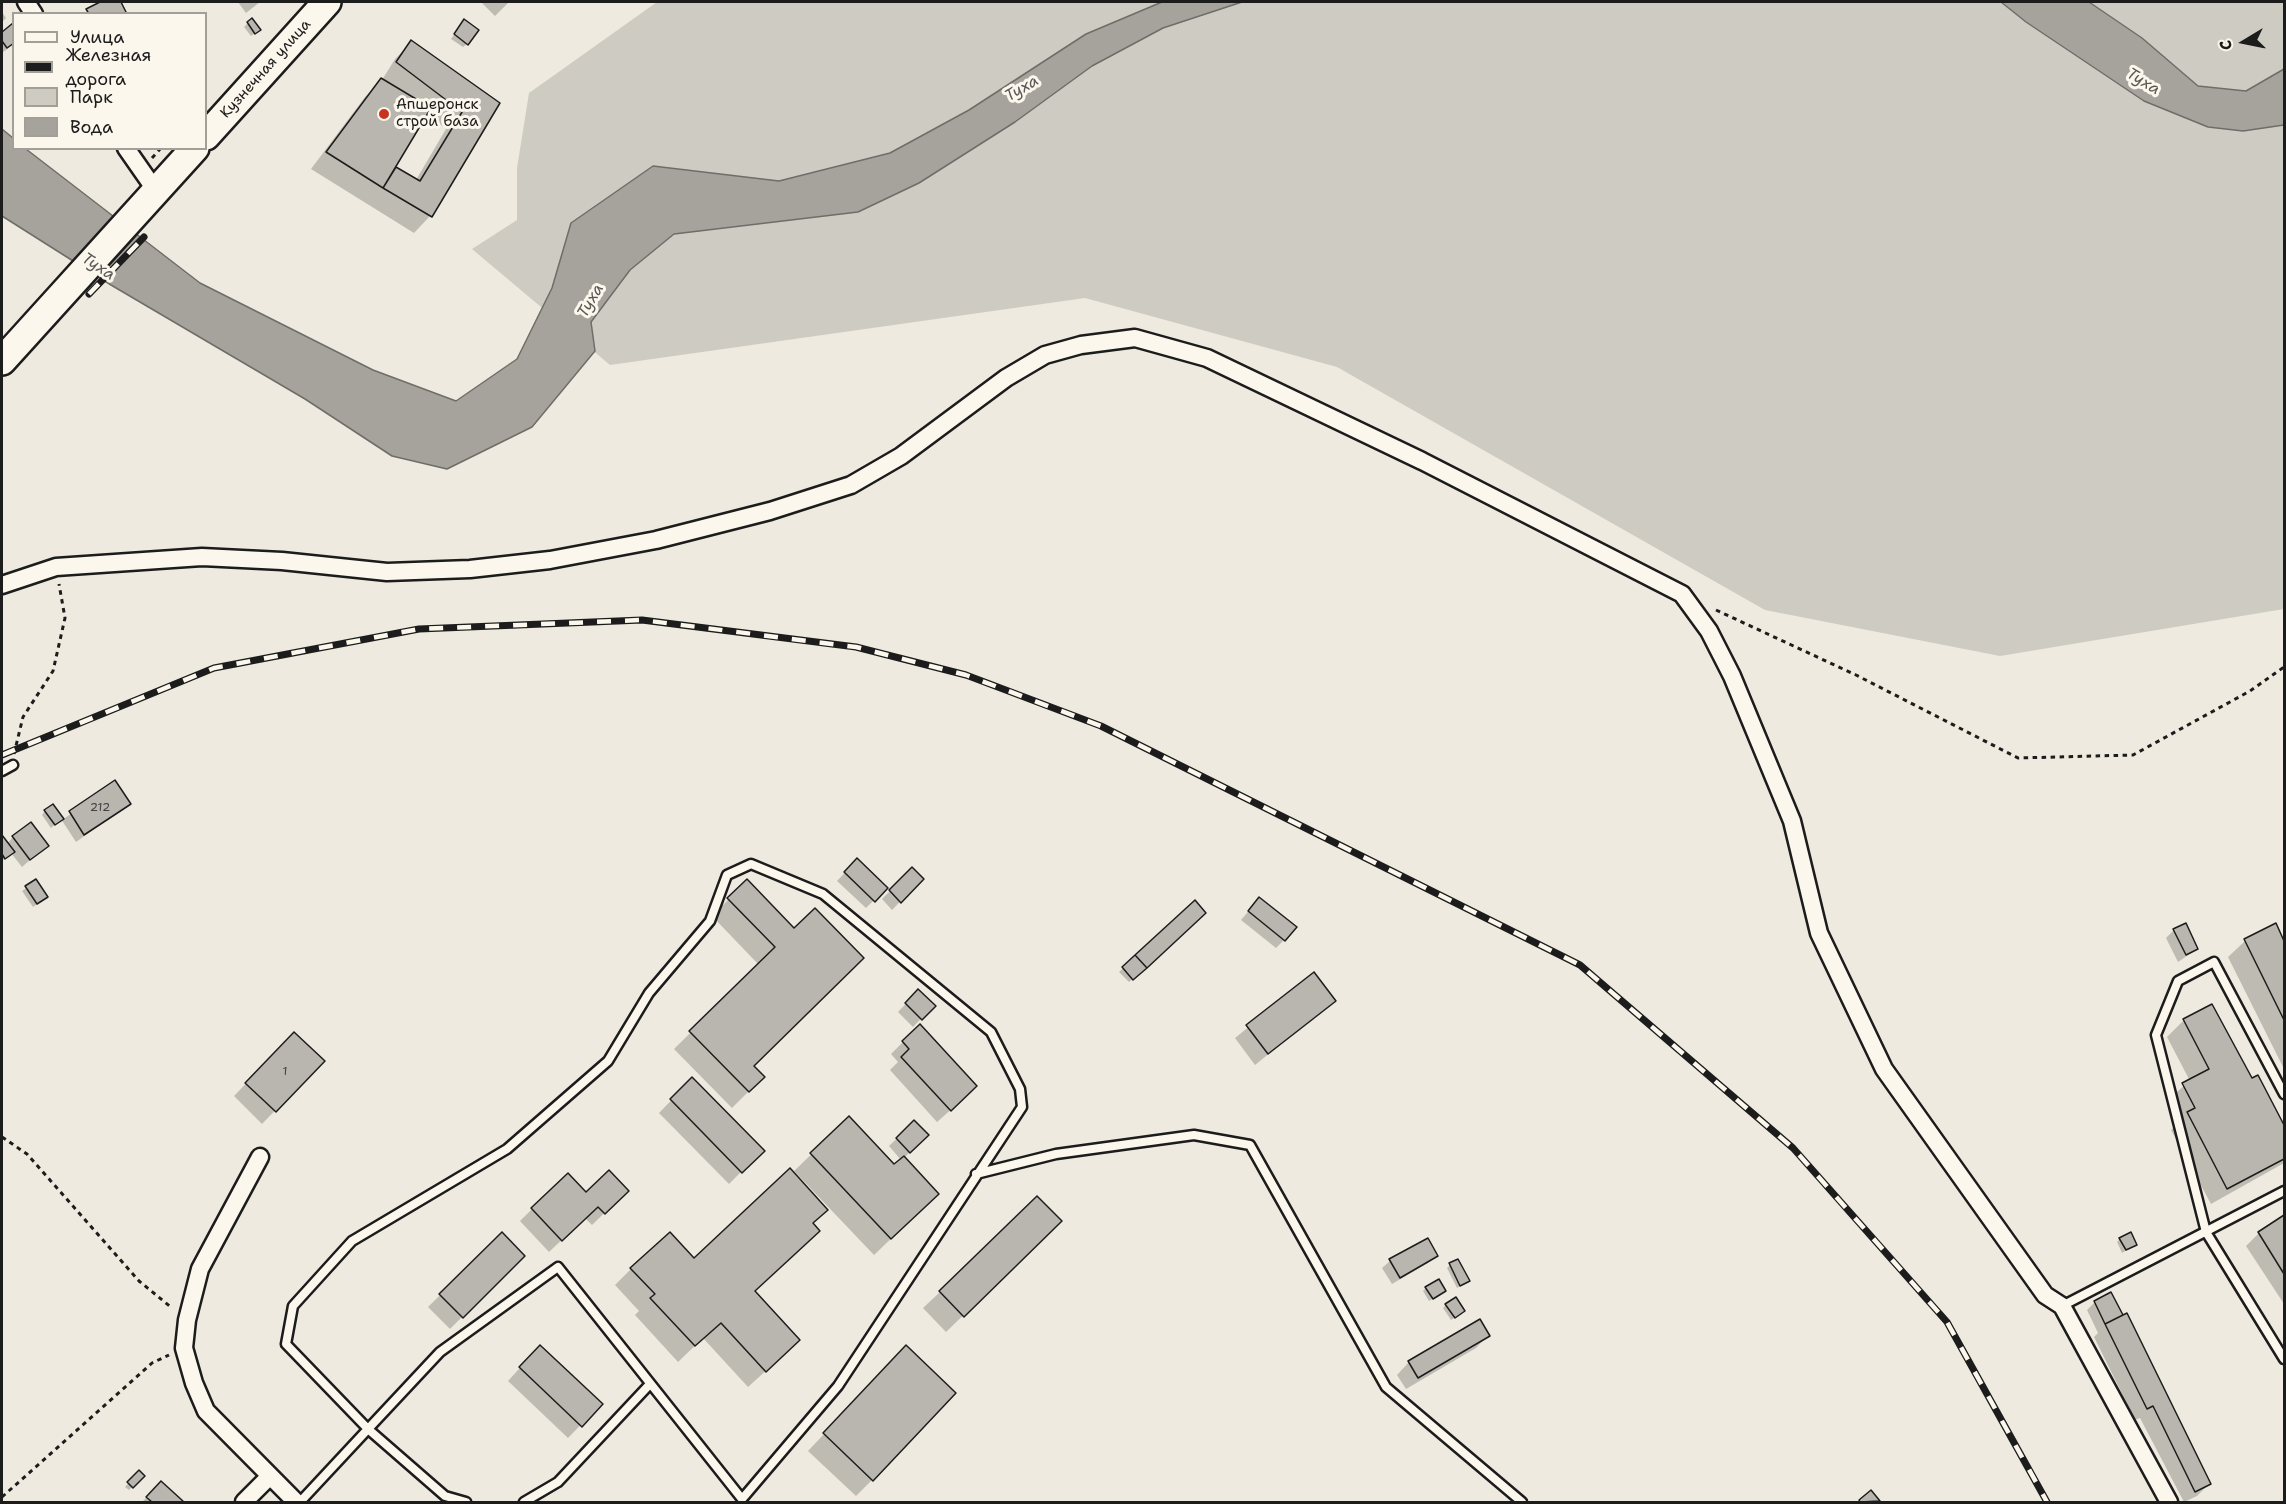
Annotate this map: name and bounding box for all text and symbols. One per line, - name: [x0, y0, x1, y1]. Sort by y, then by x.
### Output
- legend: [12, 12, 207, 150]
- north arrow: [2214, 12, 2274, 72]
- street label: Кузнечная улица: [217, 16, 315, 122]
- text: Улица: [70, 25, 124, 49]
- text: С: [2215, 39, 2237, 52]
- text: Железная дорога: [65, 43, 151, 91]
- water label: Туха: [2123, 65, 2163, 99]
- water label: Туха: [1002, 72, 1042, 106]
- text: Парк: [70, 85, 113, 109]
- place label: Апшеронск строй база: [396, 96, 479, 131]
- marker: Апшеронск строй база: [377, 107, 391, 121]
- text: Вода: [70, 115, 113, 139]
- water label: Туха: [78, 249, 118, 285]
- water label: Туха: [574, 281, 608, 321]
- house number: 212: [90, 801, 110, 815]
- house number: 1: [282, 1065, 288, 1079]

